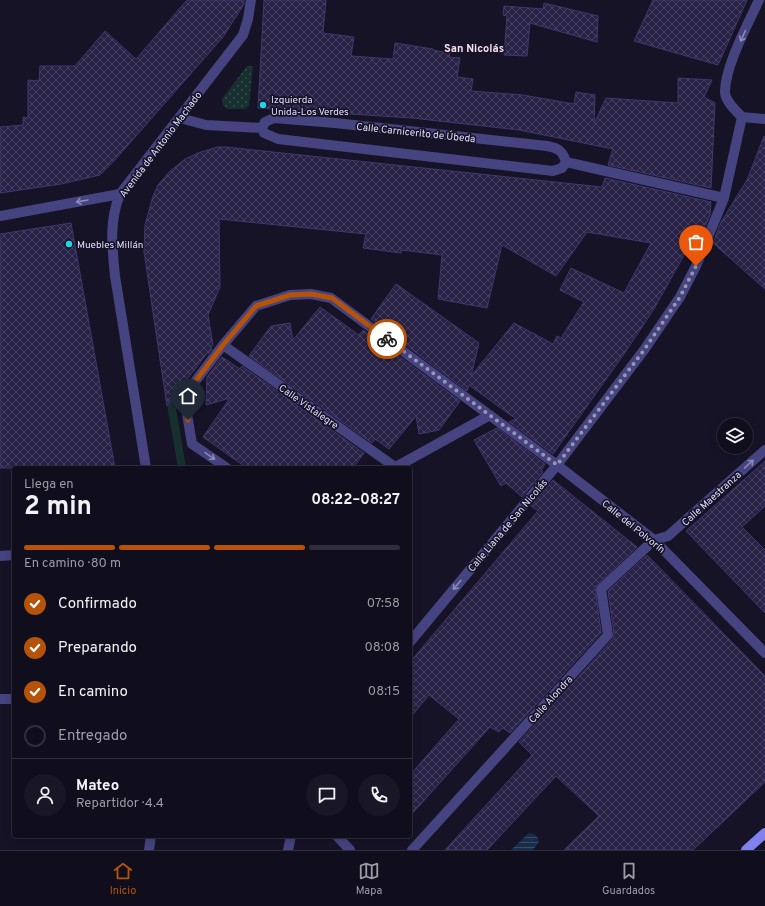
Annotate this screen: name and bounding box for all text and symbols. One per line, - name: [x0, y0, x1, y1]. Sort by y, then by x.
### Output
- one-way arrow: [739, 29, 746, 41]
- district label: San Nicolás: [444, 42, 504, 56]
- street label: Avenida de Antonio Machado: [117, 89, 206, 200]
- place label: Izquierda Unida-Los Verdes: [271, 94, 349, 119]
- marker: Izquierda Unida-Los Verdes: [258, 100, 268, 110]
- street label: Calle Carnicerito de Úbeda: [356, 121, 476, 146]
- one-way arrow: [75, 197, 88, 205]
- pin: [679, 225, 713, 266]
- icon: bag: [685, 231, 707, 253]
- marker: Muebles Millán: [64, 239, 74, 249]
- place label: Muebles Millán: [77, 239, 143, 252]
- courier: [367, 319, 407, 359]
- icon: bike: [376, 328, 398, 350]
- pin: [171, 379, 205, 420]
- street label: Calle Vistalegre: [276, 382, 340, 433]
- icon: home: [177, 385, 199, 407]
- map controls: [717, 418, 753, 454]
- button: layers: [717, 418, 753, 454]
- one-way arrow: [204, 452, 215, 460]
- one-way arrow: [744, 460, 754, 469]
- street label: Calle Maestranza: [679, 469, 745, 529]
- text: Llega en: [24, 477, 74, 493]
- street label: Calle Llana de San Nicolás: [466, 477, 551, 575]
- text: 2 min: [24, 491, 92, 524]
- text: 08:22–08:27: [311, 491, 400, 510]
- street label: Calle del Polvorín: [599, 498, 667, 557]
- text: En camino · 80 m: [24, 556, 121, 572]
- one-way arrow: [452, 580, 461, 591]
- icon: check: [24, 593, 46, 615]
- text: Confirmado: [58, 595, 137, 614]
- text: 07:58: [367, 596, 400, 612]
- icon: check: [24, 637, 46, 659]
- text: Preparando: [58, 639, 137, 658]
- text: 08:08: [364, 640, 400, 656]
- street label: Calle Alondra: [526, 674, 576, 726]
- icon: check: [24, 681, 46, 703]
- text: En camino: [58, 683, 128, 702]
- text: 08:15: [368, 684, 400, 700]
- text: Entregado: [58, 727, 127, 746]
- button: person: [24, 774, 66, 816]
- button: chat: [306, 774, 348, 816]
- button: phone: [358, 774, 400, 816]
- text: Mateo: [76, 777, 119, 796]
- text: Repartidor · 4.4: [76, 796, 164, 812]
- tab: Inicio: [110, 860, 136, 898]
- tab: Mapa: [356, 860, 382, 898]
- tab: Guardados: [602, 860, 655, 898]

